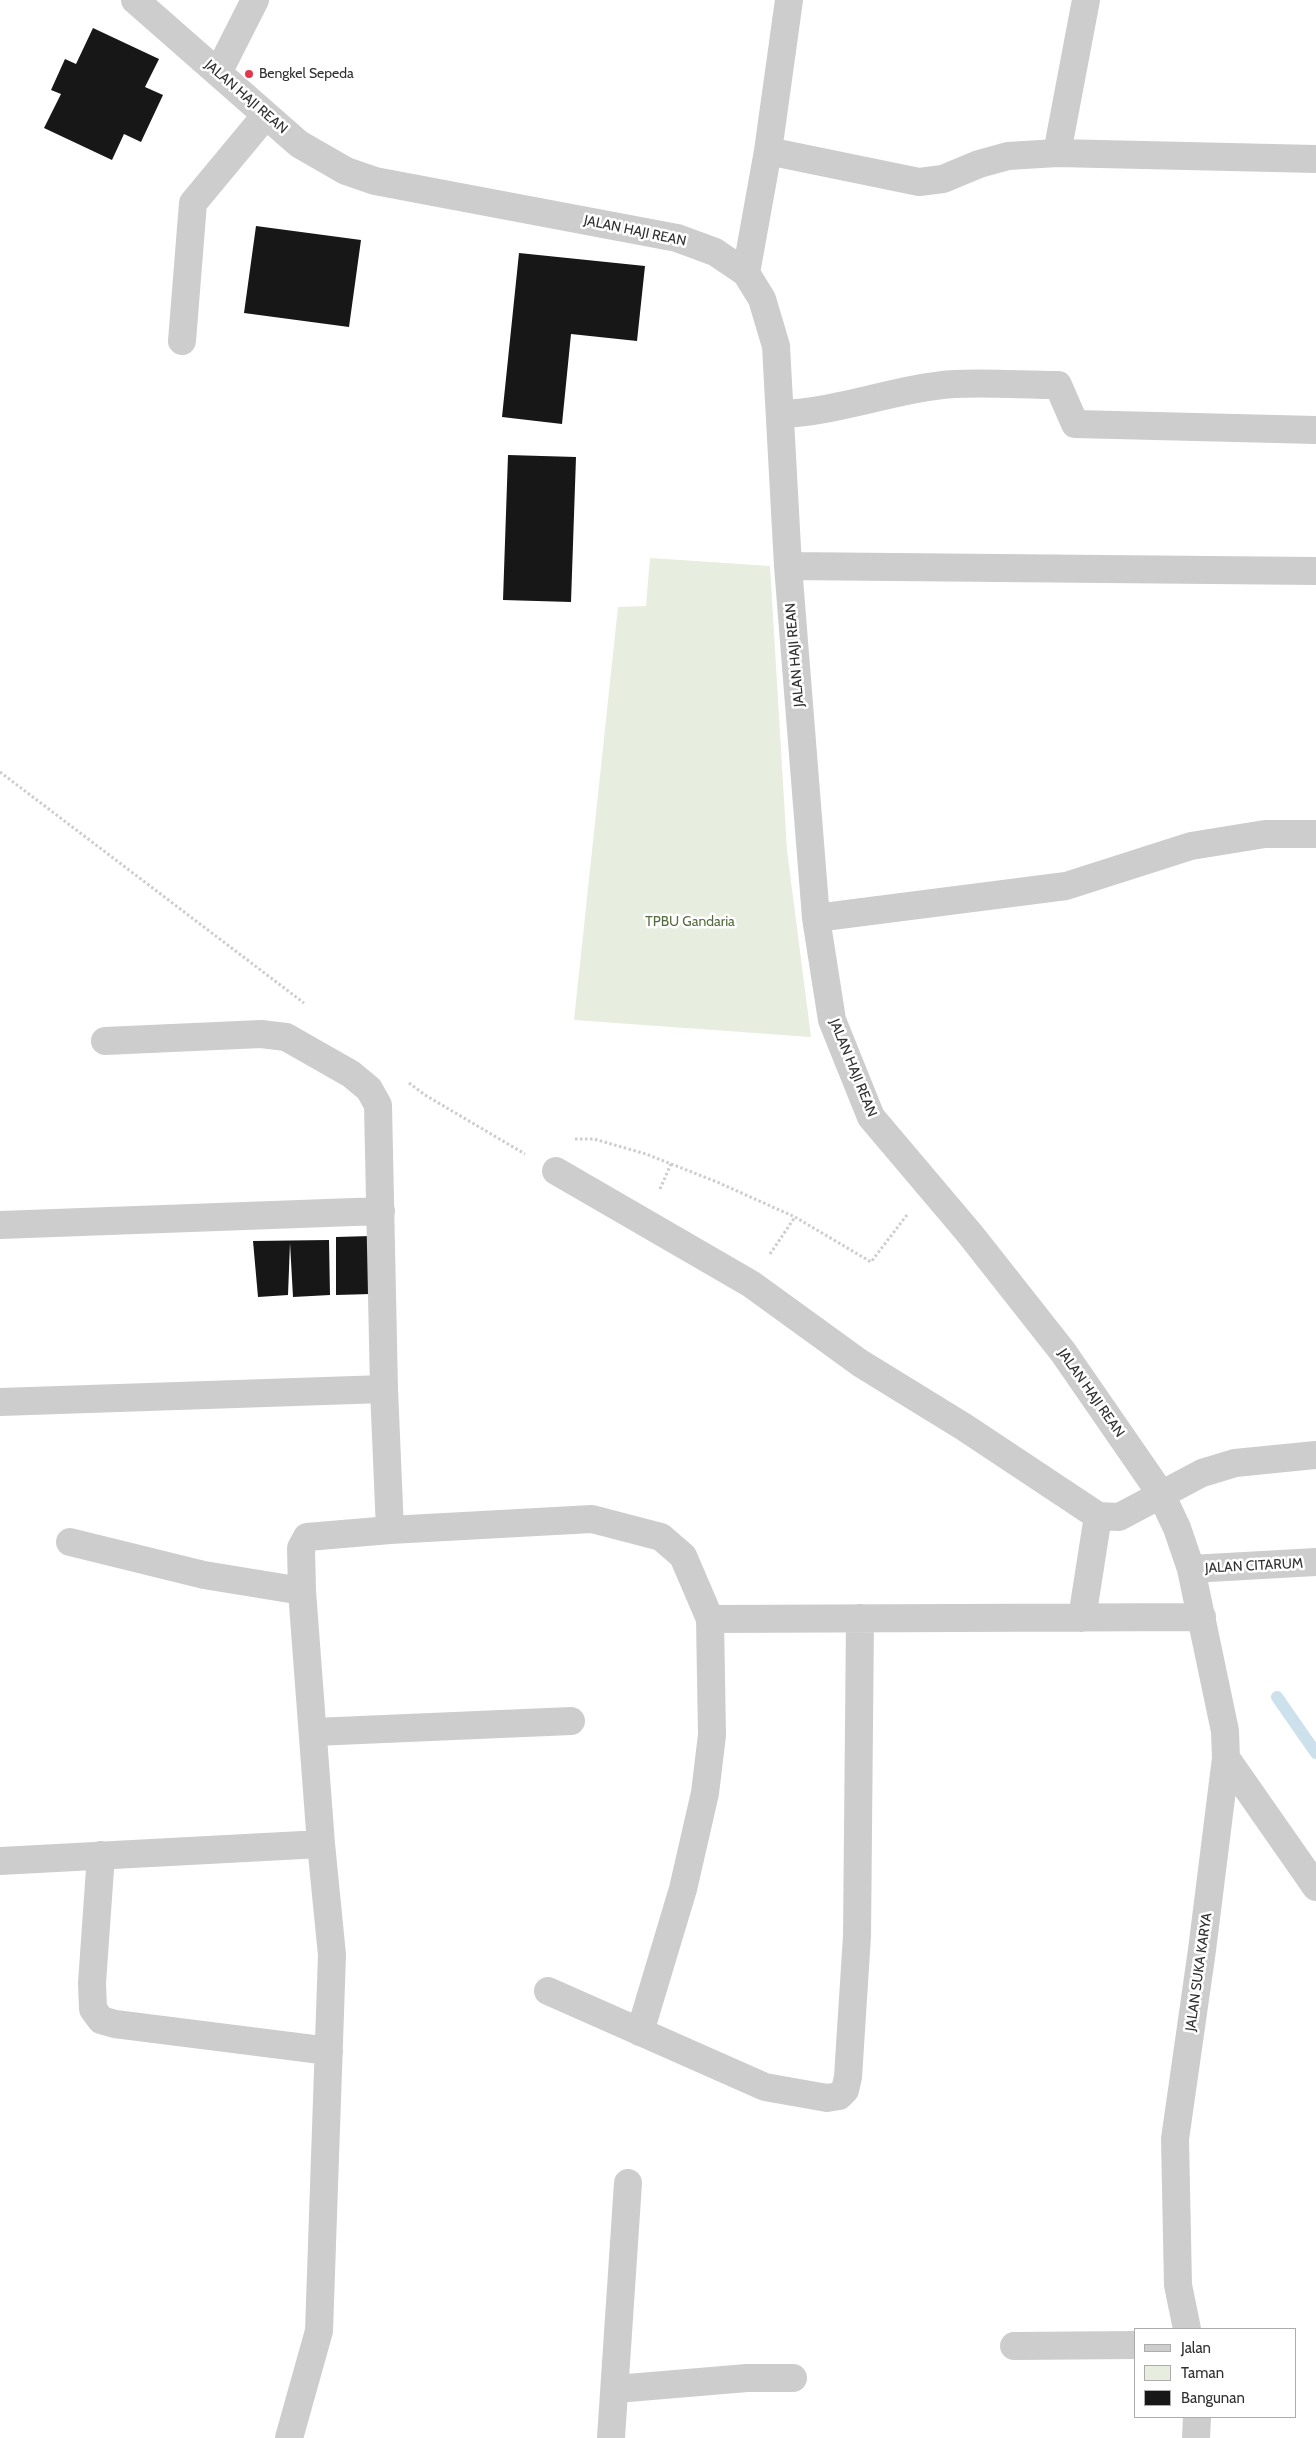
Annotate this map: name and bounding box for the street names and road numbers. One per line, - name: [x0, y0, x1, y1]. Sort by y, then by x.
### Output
- street label: JALAN HAJI REAN: [201, 56, 291, 138]
- street label: JALAN HAJI REAN: [582, 212, 688, 250]
- street label: JALAN HAJI REAN: [782, 602, 808, 708]
- street label: JALAN HAJI REAN: [826, 1016, 880, 1120]
- street label: JALAN HAJI REAN: [1054, 1345, 1128, 1441]
- street label: JALAN CITARUM: [1205, 1555, 1303, 1577]
- street label: JALAN SUKA KARYA: [1182, 1912, 1216, 2032]

